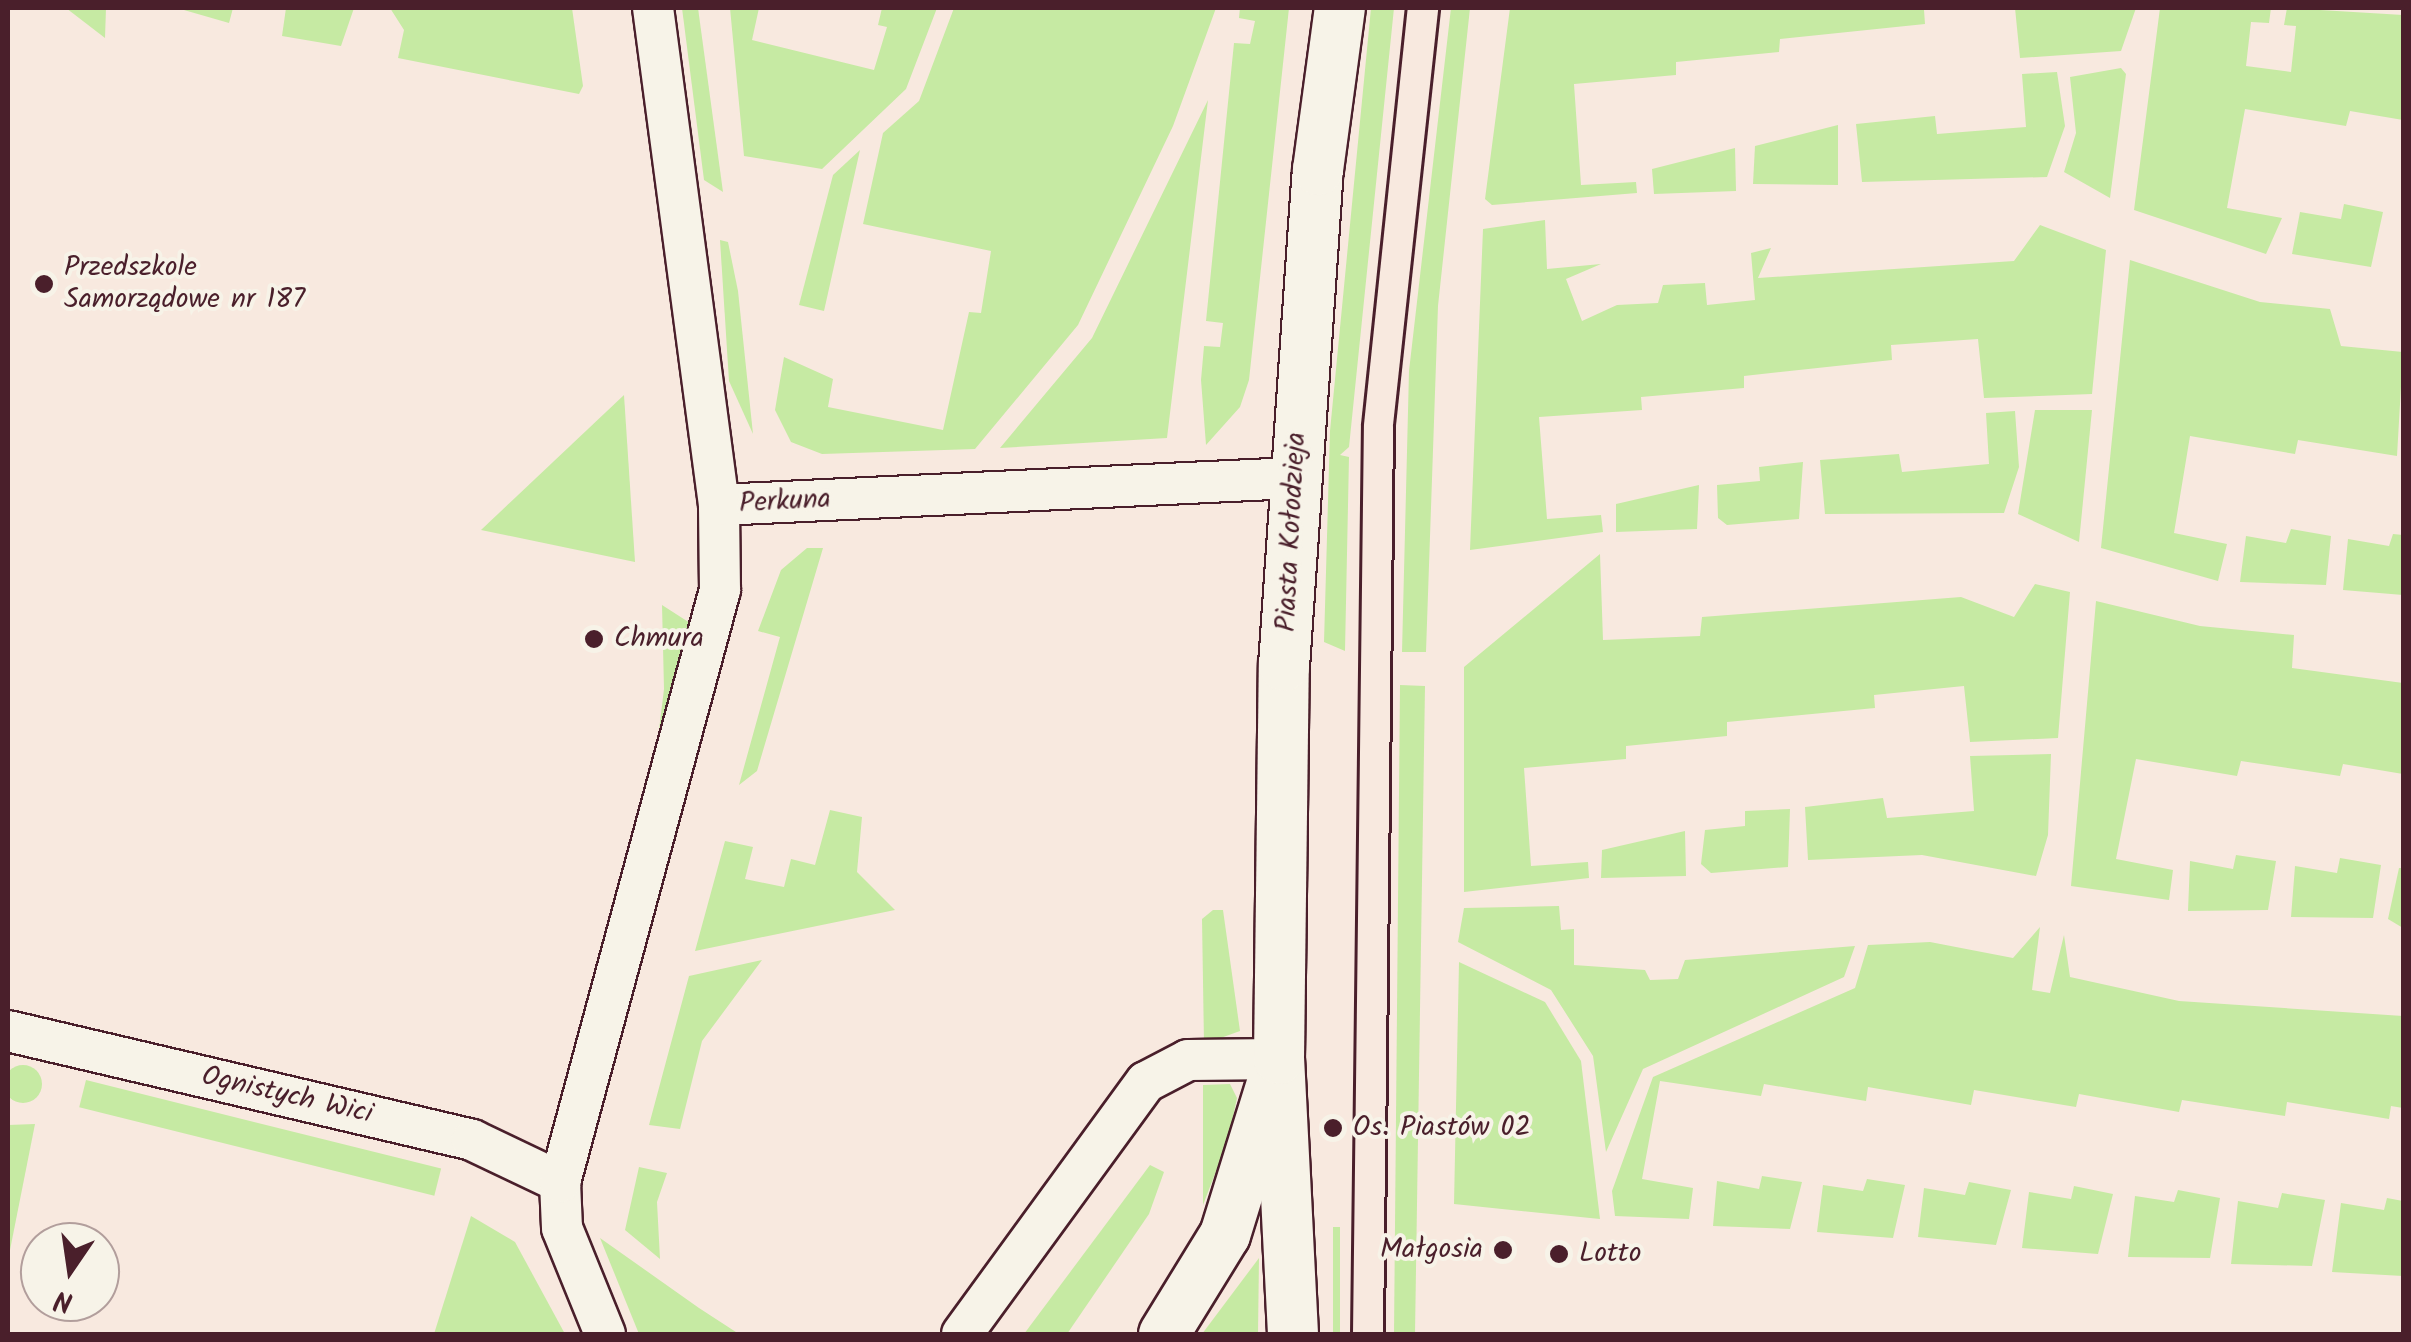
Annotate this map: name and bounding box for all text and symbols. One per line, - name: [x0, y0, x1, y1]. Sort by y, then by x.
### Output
- place label: Przedszkole Samorządowe nr 187: [64, 251, 305, 317]
- marker: Przedszkole Samorządowe nr 187: [33, 273, 55, 295]
- street label: Piasta Kołodzieja: [1270, 431, 1314, 633]
- street label: Perkuna: [738, 483, 832, 521]
- place label: Chmura: [614, 622, 704, 656]
- marker: Chmura: [583, 628, 605, 650]
- street label: Ognistych Wici: [198, 1060, 376, 1132]
- place label: Os. Piastów 02: [1353, 1111, 1531, 1145]
- marker: Os. Piastów 02: [1322, 1117, 1344, 1139]
- north arrow: [20, 1222, 120, 1322]
- place label: Małgosia: [1380, 1233, 1483, 1267]
- place label: Lotto: [1579, 1237, 1641, 1271]
- marker: Małgosia: [1492, 1239, 1514, 1261]
- marker: Lotto: [1548, 1243, 1570, 1265]
- text: N: [50, 1276, 77, 1324]

